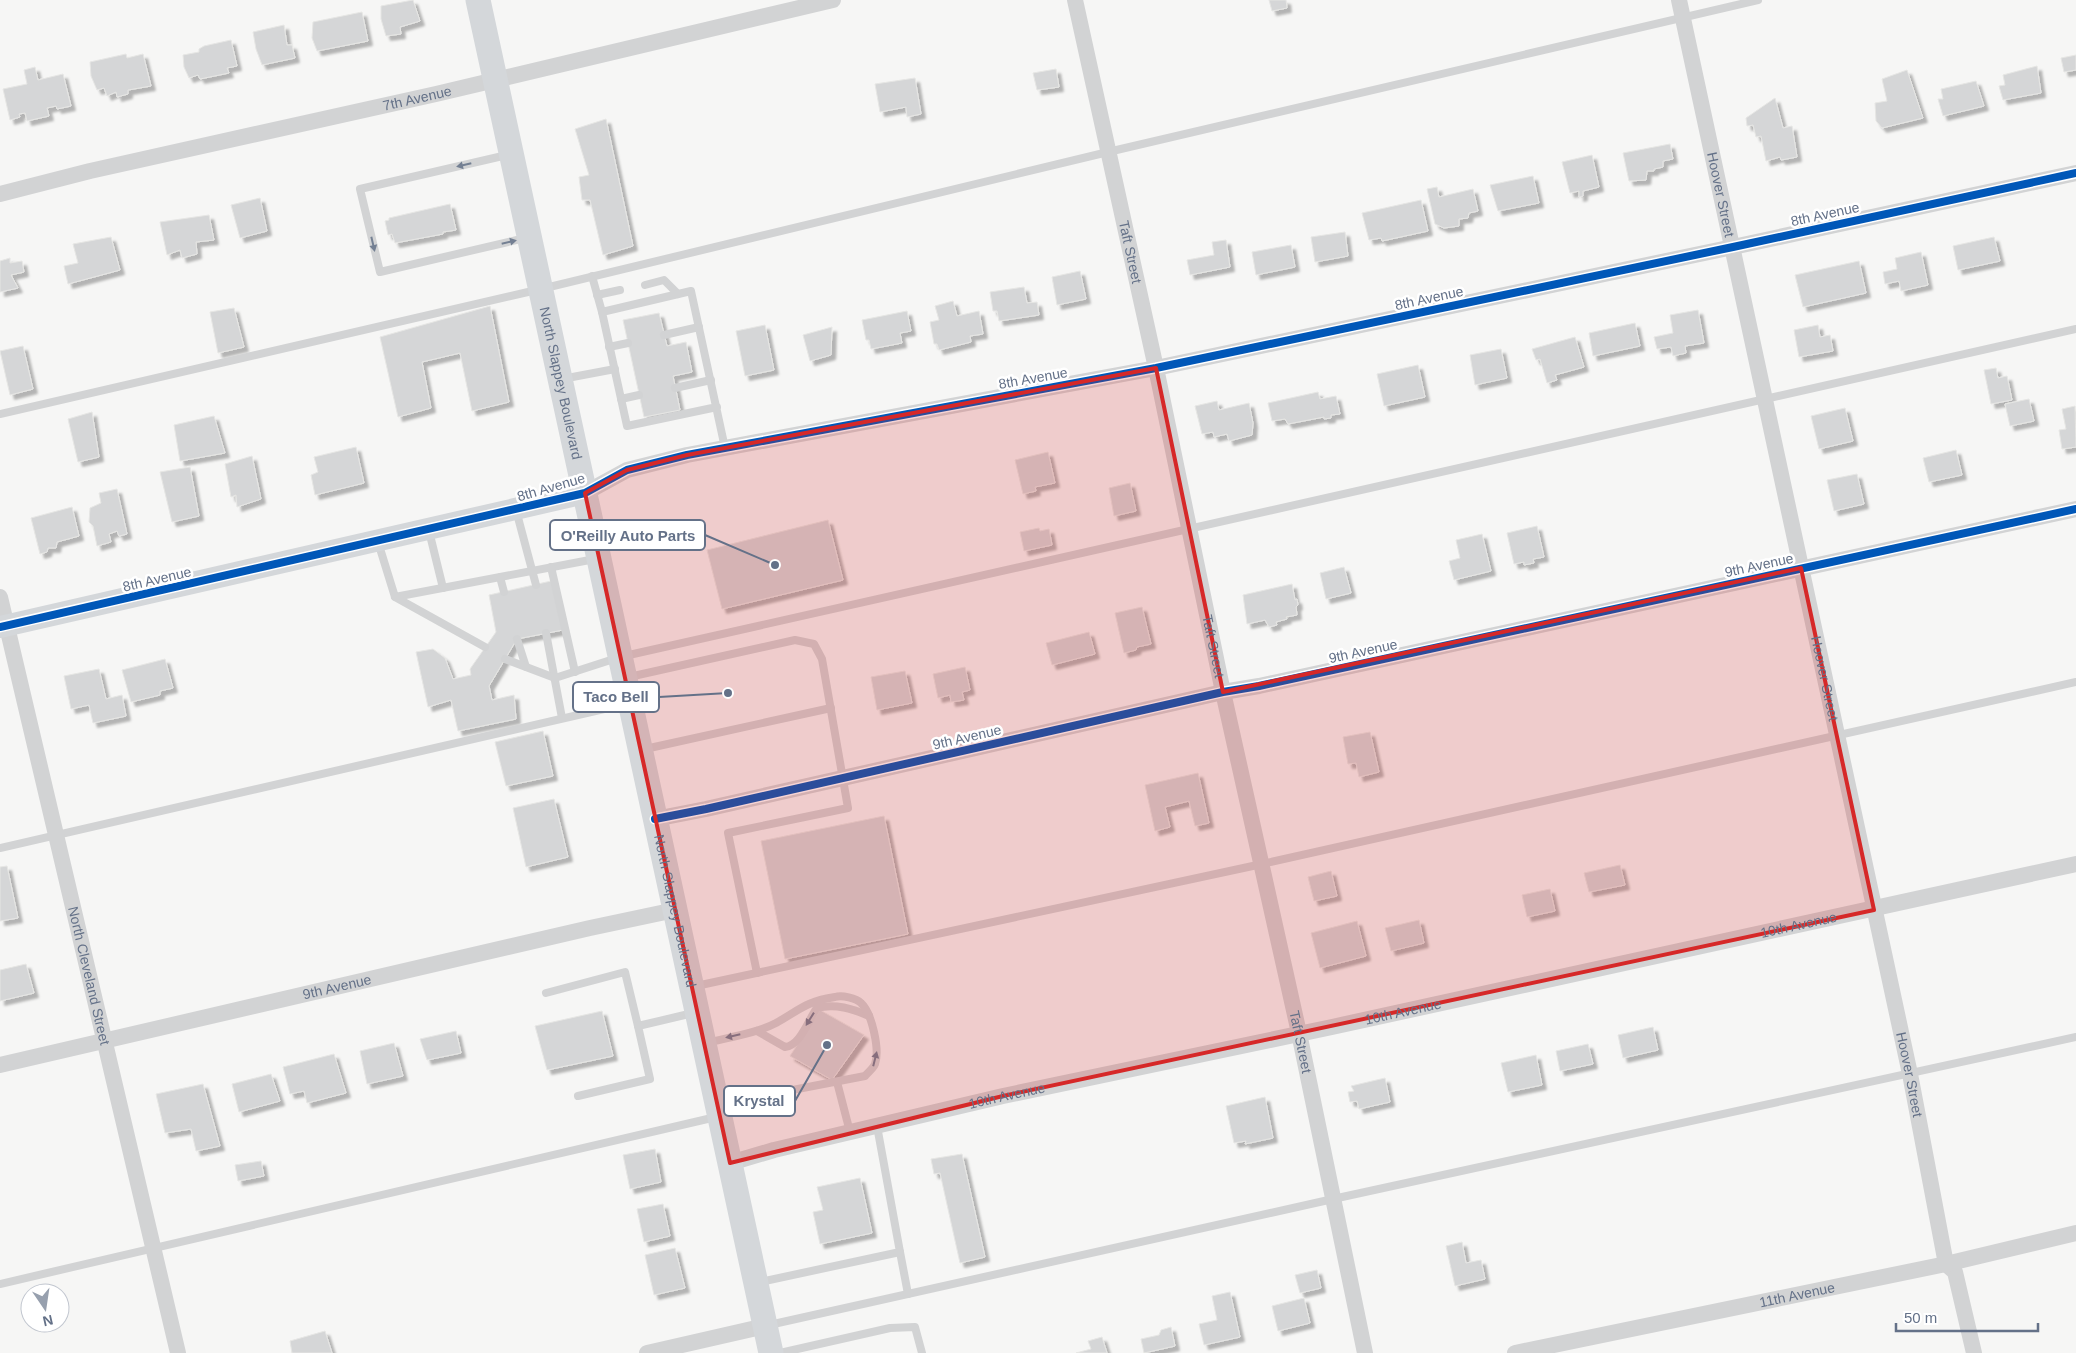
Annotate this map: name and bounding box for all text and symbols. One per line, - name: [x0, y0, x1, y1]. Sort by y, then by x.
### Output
- street label: 7th Avenue: [381, 83, 453, 114]
- street label: Hoover Street: [1704, 151, 1738, 239]
- one-way arrow: [457, 161, 472, 169]
- street label: 8th Avenue: [1789, 199, 1861, 229]
- street label: Taft Street: [1116, 219, 1145, 285]
- one-way arrow: [369, 236, 377, 251]
- one-way arrow: [502, 238, 517, 246]
- street label: 8th Avenue: [1393, 283, 1465, 313]
- street label: North Slappey Boulevard: [537, 305, 585, 461]
- street label: 8th Avenue: [997, 364, 1069, 392]
- street label: 8th Avenue: [515, 470, 587, 504]
- callout: O'Reilly Auto Parts: [550, 520, 705, 550]
- text: O'Reilly Auto Parts: [561, 527, 695, 544]
- street label: 9th Avenue: [1723, 550, 1795, 580]
- street label: 8th Avenue: [121, 563, 193, 595]
- street label: Taft Street: [1199, 613, 1228, 679]
- street label: Hoover Street: [1808, 635, 1842, 723]
- street label: 9th Avenue: [1327, 636, 1399, 666]
- callout: Taco Bell: [573, 682, 659, 712]
- text: Taco Bell: [583, 688, 649, 705]
- street label: 9th Avenue: [931, 721, 1003, 753]
- street label: North Slappey Boulevard: [651, 833, 700, 989]
- street label: North Cleveland Street: [65, 905, 113, 1047]
- street label: 10th Avenue: [1759, 909, 1838, 941]
- street label: 9th Avenue: [301, 971, 373, 1002]
- street label: 10th Avenue: [1363, 995, 1443, 1028]
- street label: Taft Street: [1286, 1009, 1315, 1075]
- one-way arrow: [806, 1012, 815, 1025]
- street label: Hoover Street: [1893, 1030, 1926, 1119]
- one-way arrow: [726, 1032, 741, 1040]
- one-way arrow: [871, 1051, 879, 1067]
- street label: 10th Avenue: [967, 1079, 1047, 1112]
- callout: Krystal: [724, 1086, 795, 1116]
- text: Krystal: [734, 1092, 784, 1109]
- street label: 11th Avenue: [1758, 1279, 1836, 1310]
- north arrow: [20, 1283, 70, 1333]
- scale bar: [1896, 1300, 2038, 1332]
- text: 50 m: [1904, 1309, 1937, 1326]
- text: N: [41, 1312, 55, 1330]

